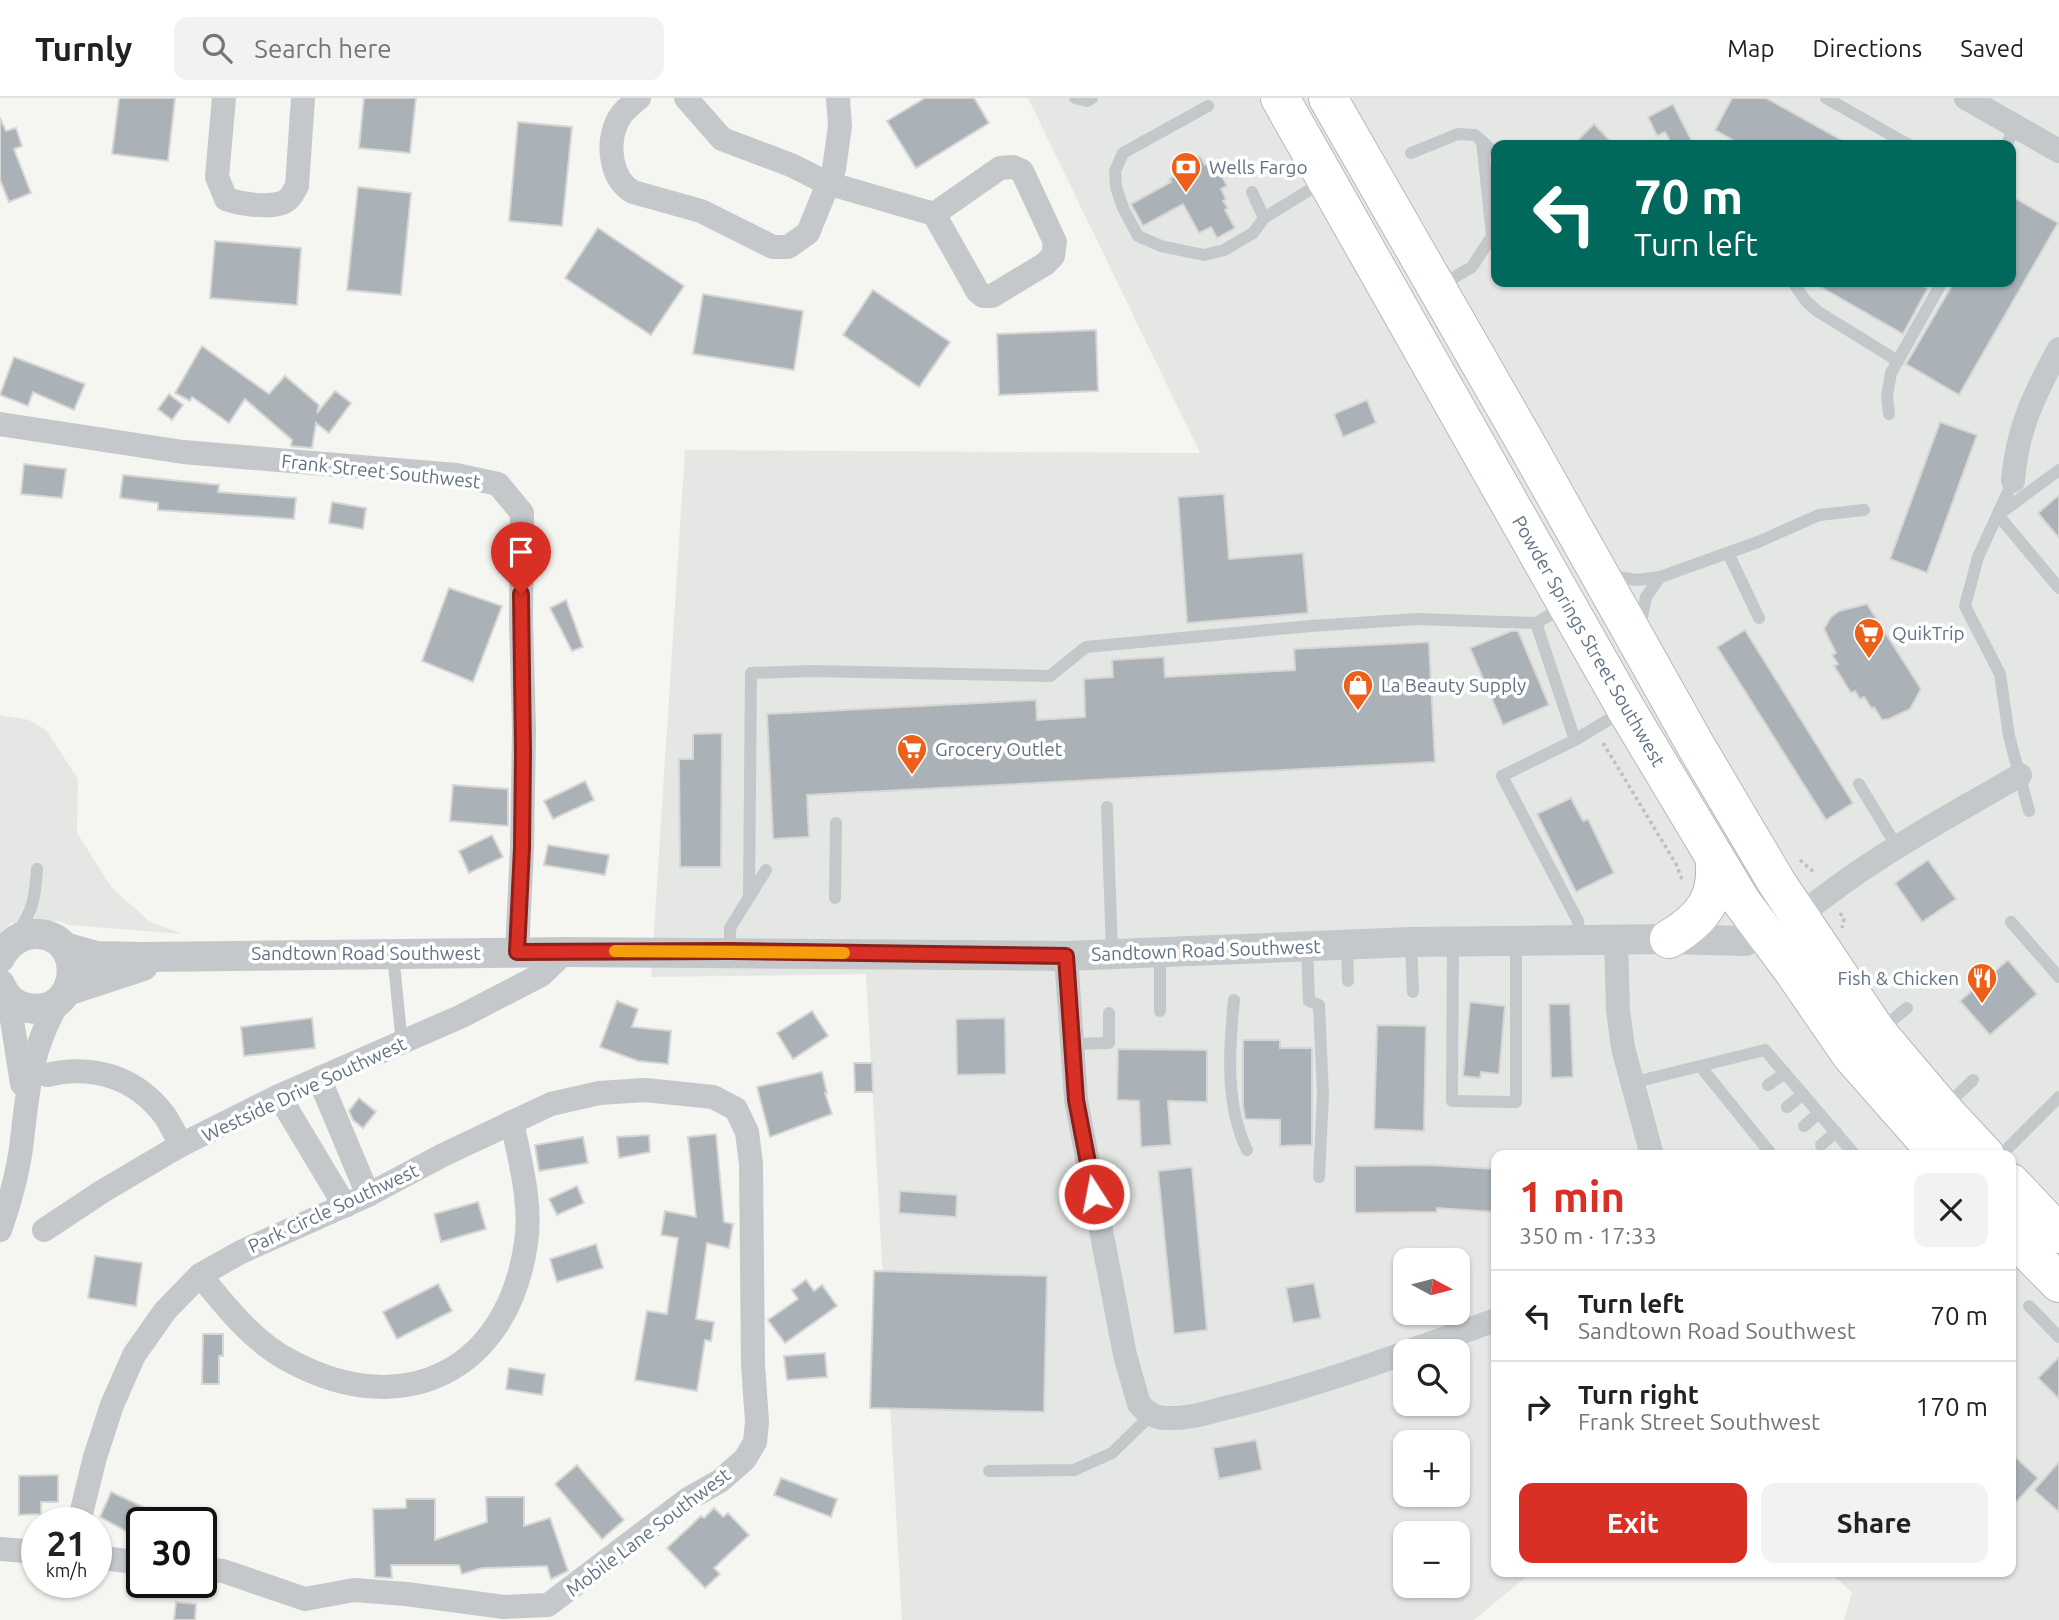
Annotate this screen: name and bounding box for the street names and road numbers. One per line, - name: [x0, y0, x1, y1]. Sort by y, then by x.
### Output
- street label: Frank Street Southwest: [280, 450, 482, 492]
- street label: Powder Springs Street Southwest: [1508, 512, 1670, 771]
- street label: Sandtown Road Southwest: [1091, 935, 1322, 965]
- street label: Sandtown Road Southwest: [251, 942, 481, 964]
- street label: Westside Drive Southwest: [198, 1032, 410, 1146]
- street label: Park Circle Southwest: [244, 1159, 422, 1257]
- street label: Mobile Lane Southwest: [562, 1463, 735, 1601]

